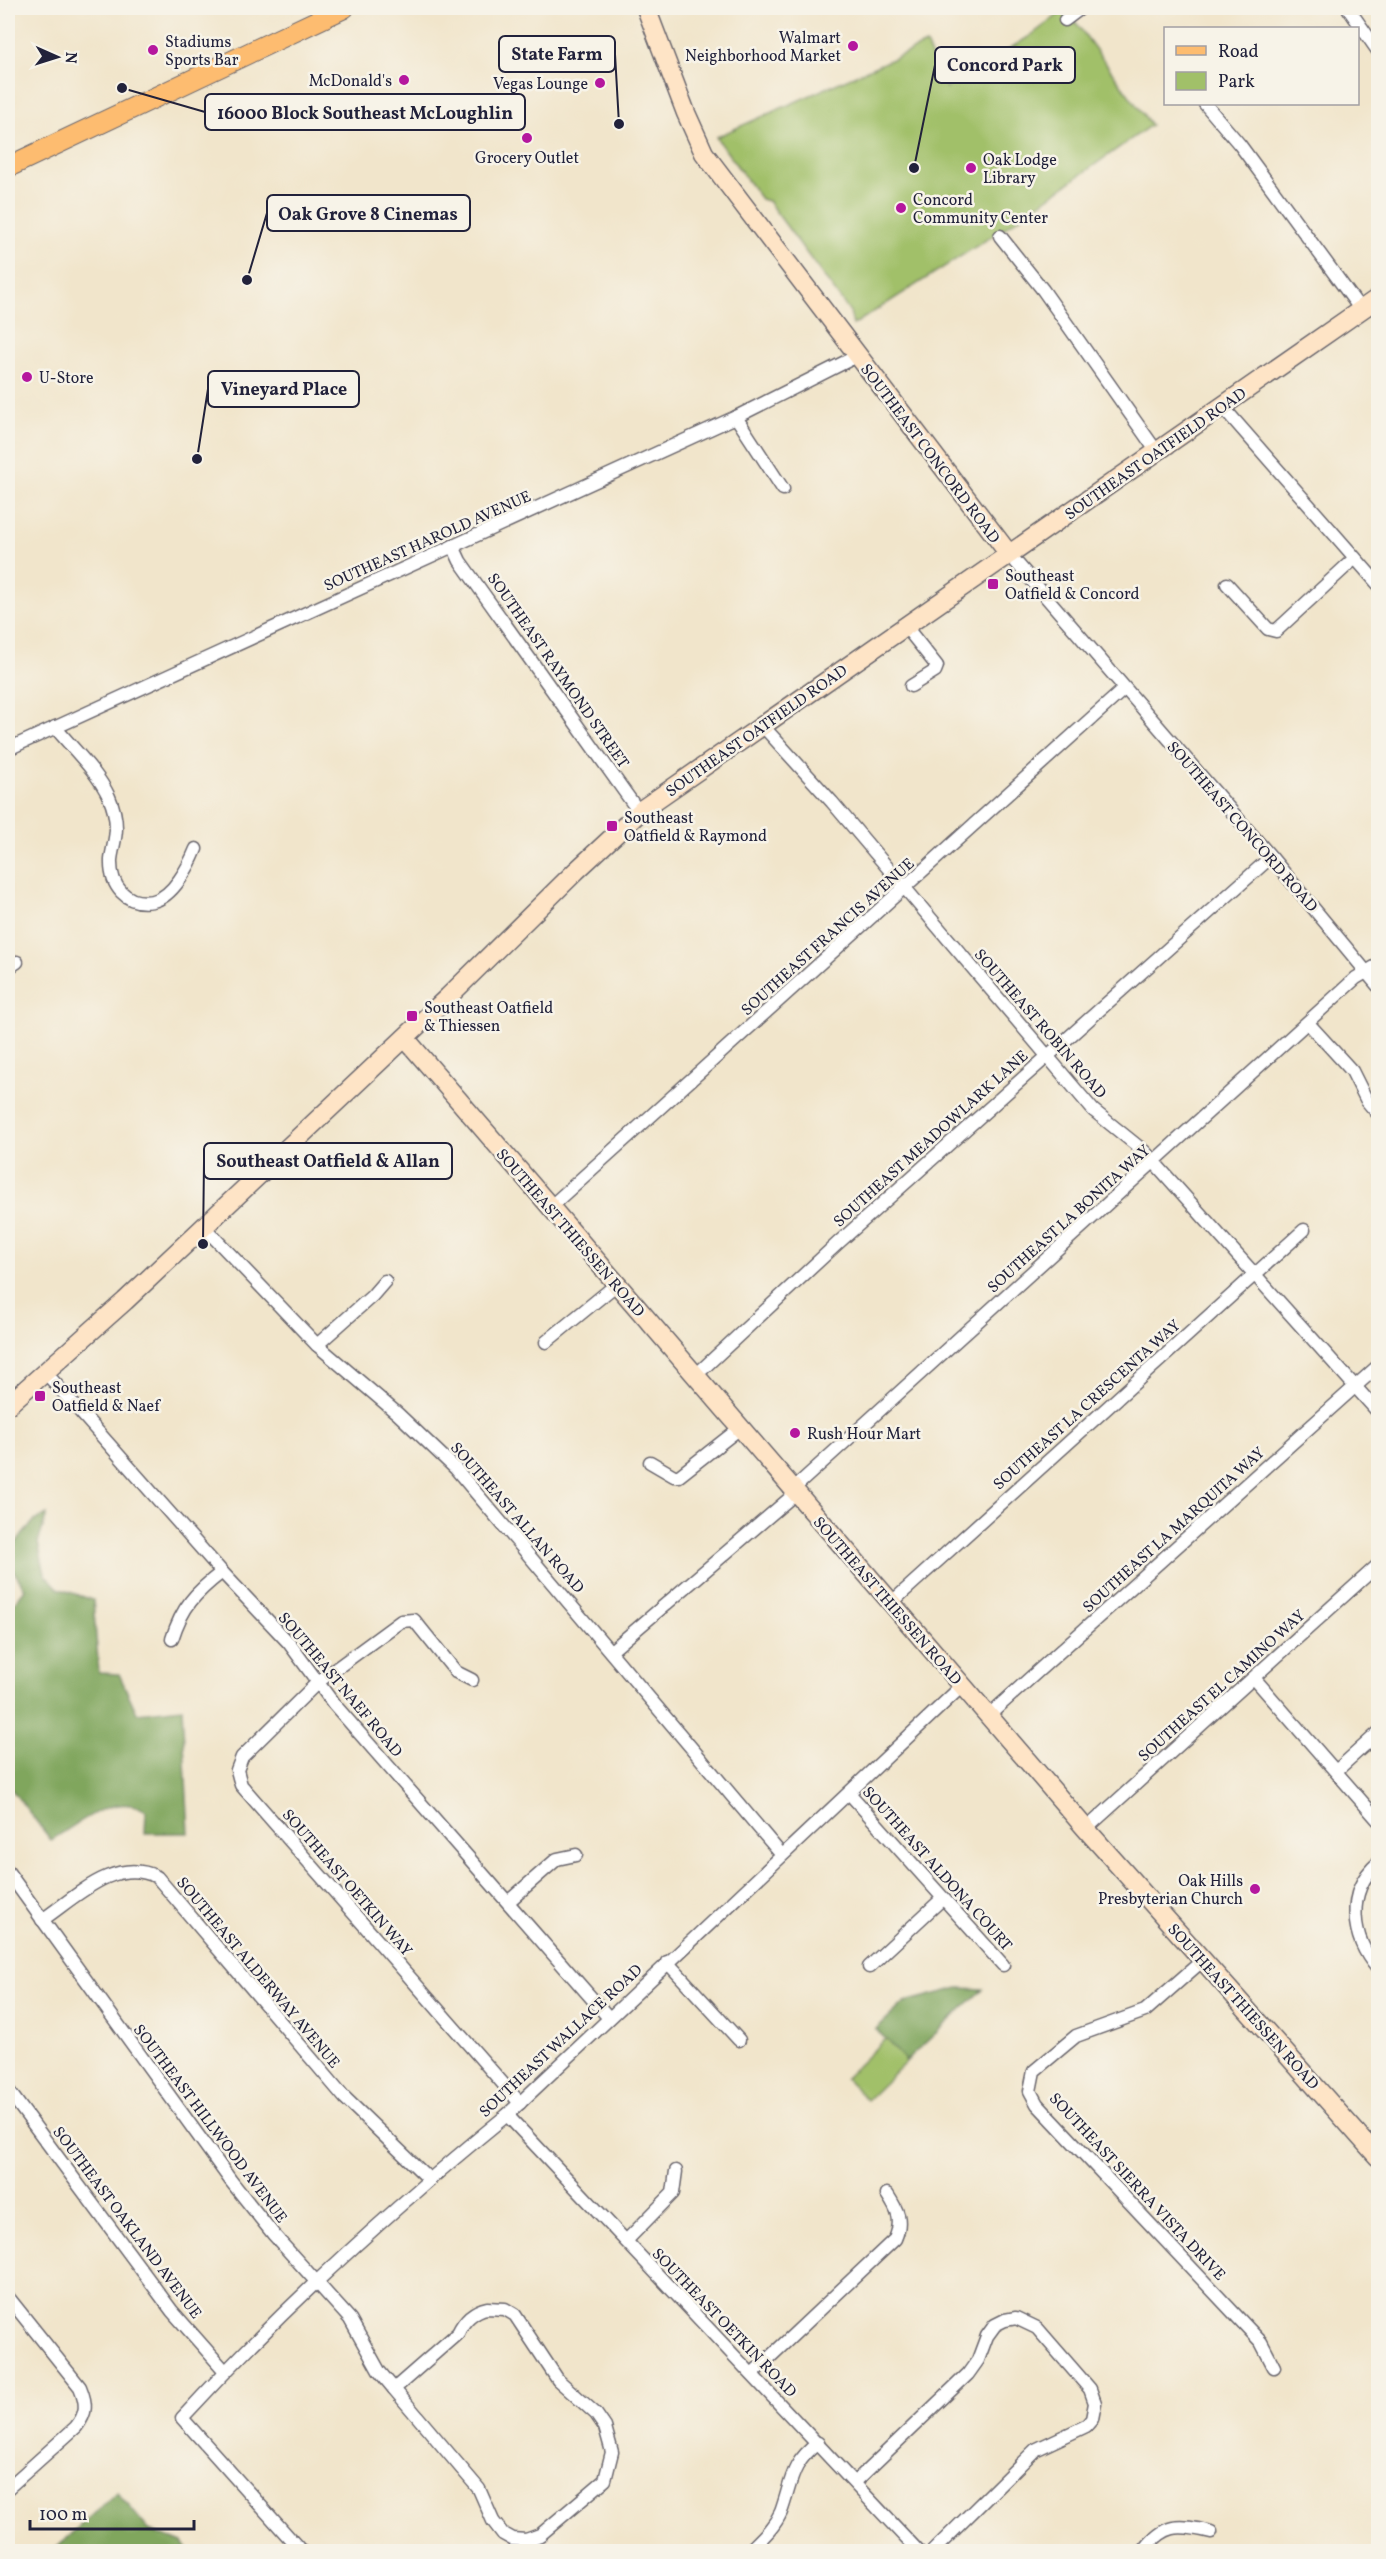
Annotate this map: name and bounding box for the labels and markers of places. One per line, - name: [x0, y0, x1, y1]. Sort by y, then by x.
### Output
- place label: Walmart Neighborhood Market: [685, 28, 841, 68]
- place label: Stadiums Sports Bar: [165, 32, 239, 72]
- callout: State Farm: [499, 36, 615, 72]
- marker: Walmart Neighborhood Market: [846, 39, 860, 53]
- marker: Stadiums Sports Bar: [146, 43, 160, 57]
- callout: Concord Park: [935, 47, 1075, 83]
- place label: McDonald's: [309, 71, 392, 93]
- marker: McDonald's: [397, 73, 411, 87]
- place label: Vegas Lounge: [493, 74, 588, 96]
- marker: Vegas Lounge: [593, 76, 607, 90]
- callout: 16000 Block Southeast McLoughlin: [205, 94, 525, 130]
- marker: Grocery Outlet: [520, 131, 534, 145]
- place label: Grocery Outlet: [475, 148, 579, 170]
- place label: Oak Lodge Library: [983, 150, 1057, 190]
- marker: Oak Lodge Library: [964, 161, 978, 175]
- place label: Concord Community Center: [913, 190, 1048, 230]
- callout: Oak Grove 8 Cinemas: [267, 195, 470, 231]
- marker: Concord Community Center: [894, 201, 908, 215]
- place label: U-Store: [39, 368, 94, 390]
- marker: U-Store: [20, 370, 34, 384]
- callout: Vineyard Place: [208, 371, 359, 407]
- place label: Southeast Oatfield & Concord: [1005, 566, 1140, 606]
- marker: Southeast Oatfield & Concord: [986, 577, 1000, 591]
- place label: Southeast Oatfield & Raymond: [624, 808, 767, 848]
- marker: Southeast Oatfield & Raymond: [605, 819, 619, 833]
- place label: Southeast Oatfield & Thiessen: [424, 998, 553, 1038]
- marker: Southeast Oatfield & Thiessen: [405, 1009, 419, 1023]
- callout: Southeast Oatfield & Allan: [204, 1143, 452, 1179]
- place label: Southeast Oatfield & Naef: [52, 1378, 161, 1418]
- marker: Southeast Oatfield & Naef: [33, 1389, 47, 1403]
- place label: Rush Hour Mart: [807, 1424, 922, 1446]
- marker: Rush Hour Mart: [788, 1426, 802, 1440]
- place label: Oak Hills Presbyterian Church: [1098, 1871, 1243, 1911]
- marker: Oak Hills Presbyterian Church: [1248, 1882, 1262, 1896]

